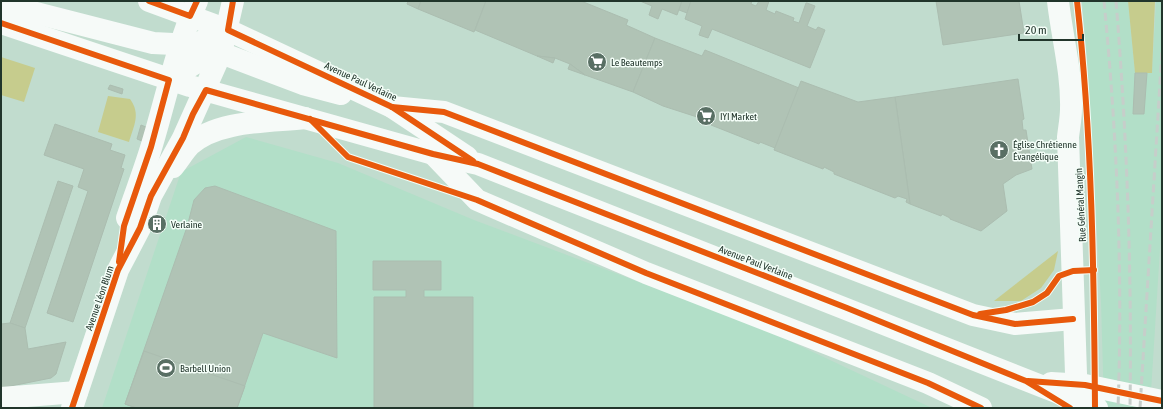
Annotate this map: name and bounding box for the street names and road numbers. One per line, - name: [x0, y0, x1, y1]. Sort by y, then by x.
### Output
- street label: Avenue Paul Verlaine: [323, 60, 399, 103]
- street label: Rue Général Mangin: [1073, 168, 1088, 242]
- street label: Avenue Paul Verlaine: [717, 243, 795, 282]
- street label: Avenue Léon Blum: [83, 264, 116, 332]

